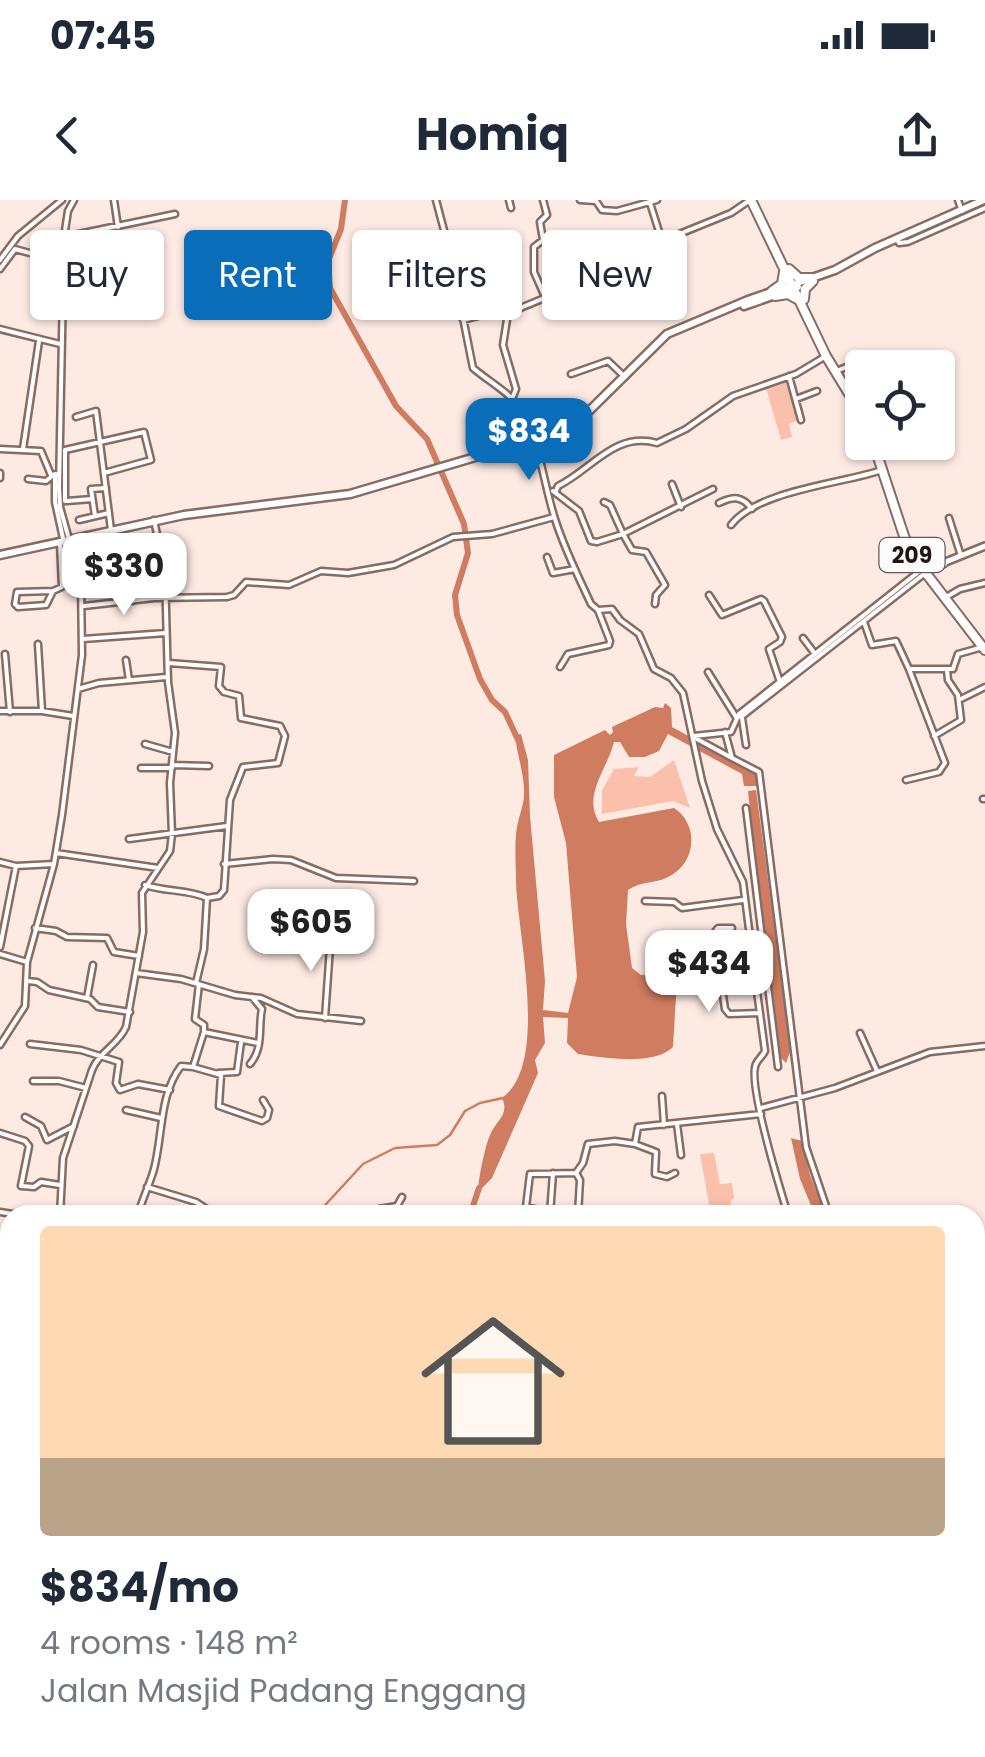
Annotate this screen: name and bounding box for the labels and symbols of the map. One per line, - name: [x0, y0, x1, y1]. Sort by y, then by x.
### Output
- pin: $834: [470, 398, 588, 483]
- pin: $330: [65, 533, 183, 618]
- road number: 209: [880, 538, 944, 572]
- pin: $605: [252, 889, 370, 974]
- pin: $434: [650, 930, 768, 1015]

